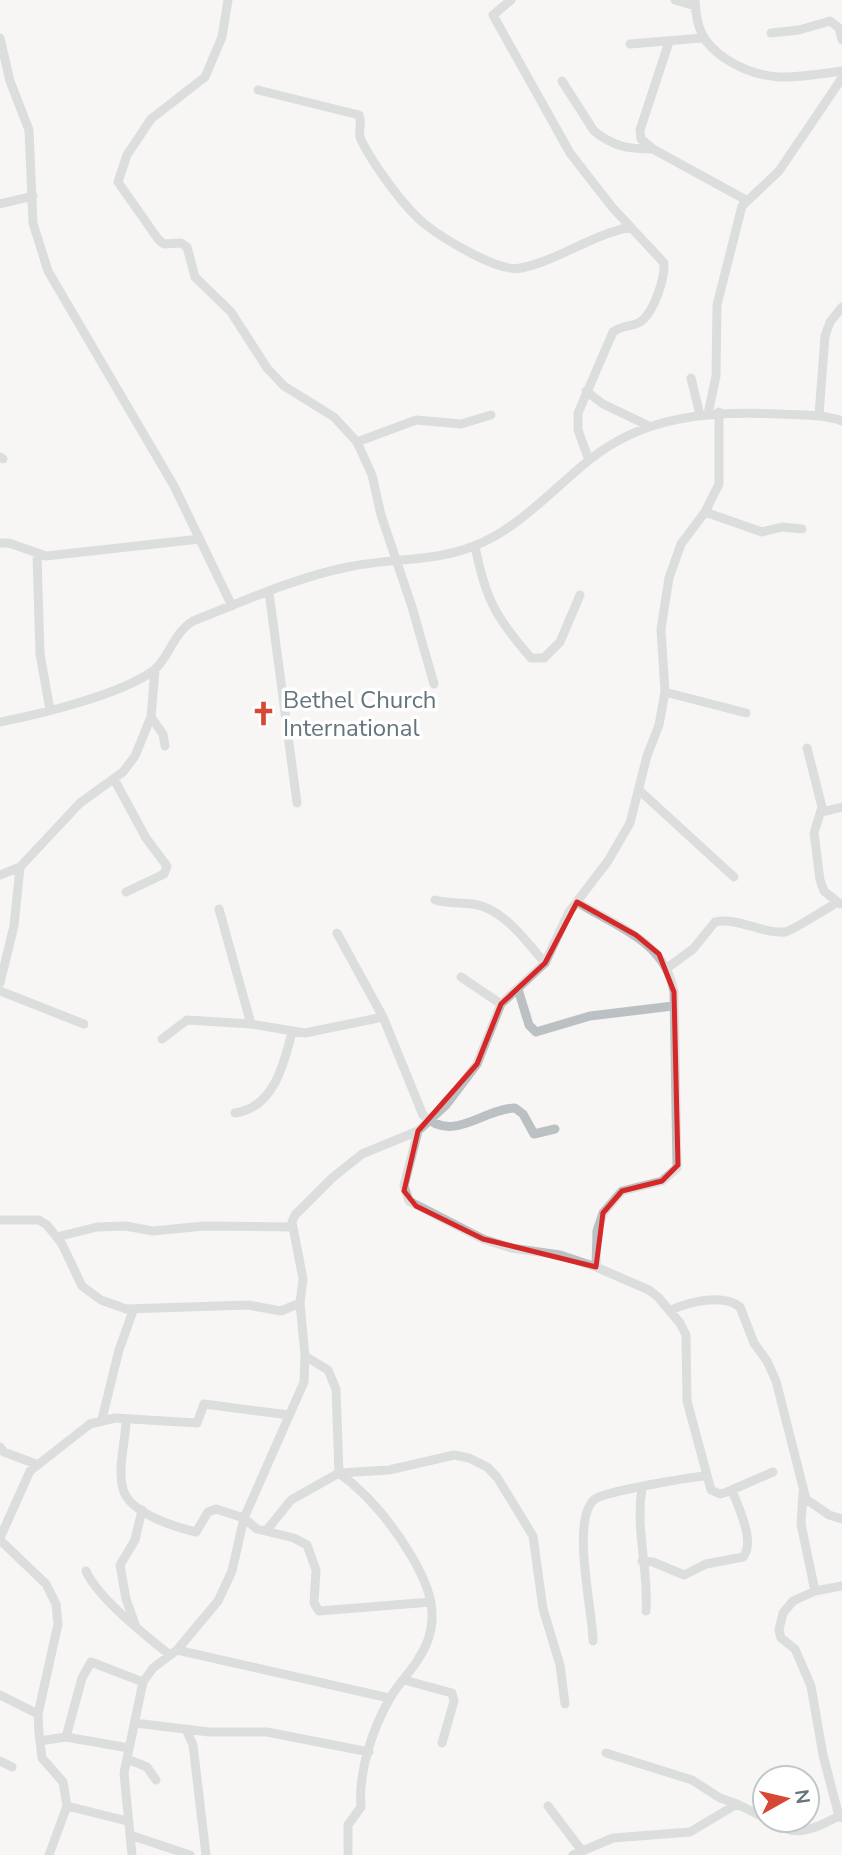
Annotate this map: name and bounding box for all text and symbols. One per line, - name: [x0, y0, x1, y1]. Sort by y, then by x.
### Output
- place label: Bethel Church International: [283, 684, 436, 744]
- church icon: Bethel Church International: [249, 700, 277, 728]
- north arrow: [751, 1764, 821, 1834]
- text: N: [788, 1788, 816, 1806]

